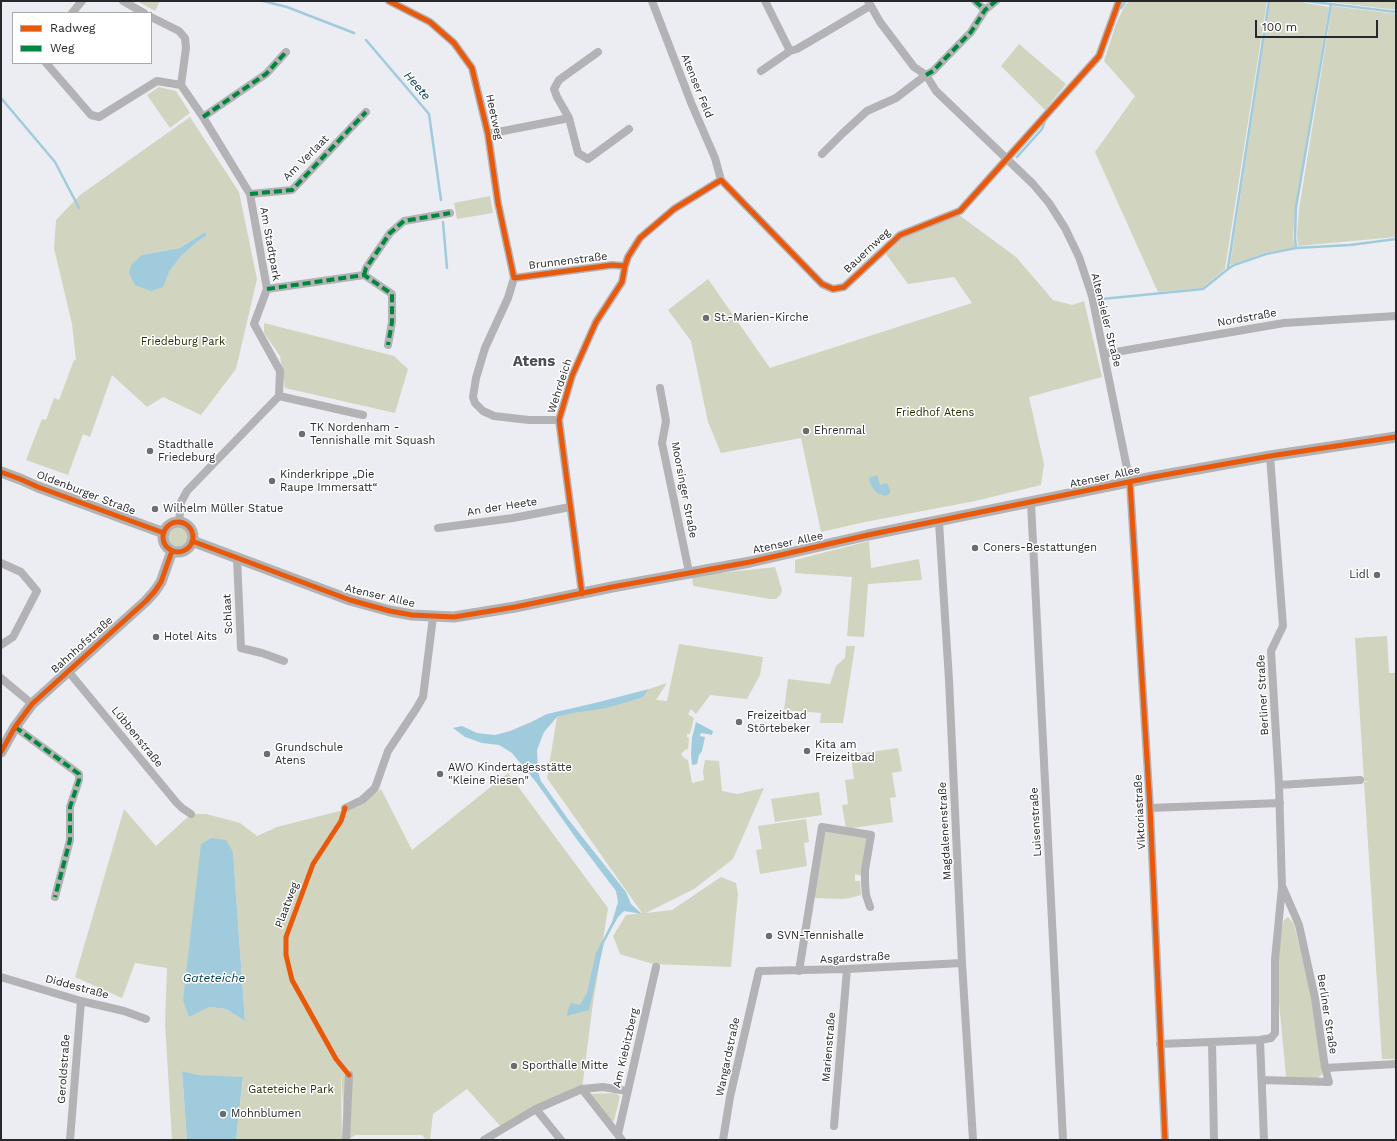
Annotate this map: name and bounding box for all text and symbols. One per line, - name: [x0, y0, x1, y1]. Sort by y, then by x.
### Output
- legend: [12, 12, 152, 64]
- scale bar: [1257, 12, 1380, 38]
- text: 100 m: [1262, 20, 1297, 34]
- text: Radweg: [50, 21, 95, 35]
- text: Weg: [50, 41, 74, 55]
- street label: Atenser Feld: [678, 52, 716, 120]
- water label: Heete: [401, 69, 433, 103]
- street label: Heetweg: [483, 93, 505, 141]
- street label: Am Verlaat: [280, 132, 332, 184]
- street label: Am Stadtpark: [257, 206, 283, 282]
- street label: Bauernweg: [841, 226, 893, 276]
- street label: Brunnenstraße: [528, 250, 608, 272]
- street label: Altensieler Straße: [1088, 272, 1124, 368]
- street label: Nordstraße: [1216, 306, 1278, 330]
- place label: St.-Marien-Kirche: [714, 311, 809, 325]
- marker: St.-Marien-Kirche: [701, 313, 711, 323]
- park label: Friedeburg Park: [141, 335, 225, 349]
- district label: Atens: [513, 353, 555, 371]
- street label: Wehrdeich: [545, 357, 575, 415]
- park label: Friedhof Atens: [896, 406, 974, 420]
- place label: TK Nordenham - Tennishalle mit Squash: [310, 421, 435, 447]
- place label: Ehrenmal: [814, 424, 865, 438]
- marker: Ehrenmal: [801, 426, 811, 436]
- marker: TK Nordenham - Tennishalle mit Squash: [297, 429, 307, 439]
- place label: Stadthalle Friedeburg: [158, 438, 215, 464]
- street label: Moorsinger Straße: [668, 441, 700, 539]
- marker: Stadthalle Friedeburg: [145, 446, 155, 456]
- street label: Atenser Allee: [1069, 463, 1141, 491]
- street label: Oldenburger Straße: [34, 468, 138, 518]
- place label: Kinderkrippe „Die Raupe Immersatt“: [280, 468, 377, 494]
- marker: Kinderkrippe „Die Raupe Immersatt“: [267, 476, 277, 486]
- street label: An der Heete: [466, 495, 538, 519]
- place label: Wilhelm Müller Statue: [163, 502, 283, 516]
- marker: Wilhelm Müller Statue: [150, 504, 160, 514]
- street label: Atenser Allee: [752, 529, 824, 557]
- place label: Coners-Bestattungen: [983, 541, 1097, 555]
- marker: Coners-Bestattungen: [970, 543, 980, 553]
- place label: Lidl: [1349, 568, 1369, 582]
- marker: Lidl: [1372, 570, 1382, 580]
- street label: Atenser Allee: [344, 582, 416, 610]
- street label: Schlaat: [220, 594, 236, 634]
- street label: Bahnhofstraße: [48, 614, 116, 676]
- place label: Hotel Aits: [164, 630, 217, 644]
- marker: Hotel Aits: [151, 632, 161, 642]
- street label: Berliner Straße: [1254, 654, 1272, 736]
- street label: Lübbenstraße: [108, 704, 166, 770]
- place label: Freizeitbad Störtebeker: [747, 709, 810, 735]
- marker: Freizeitbad Störtebeker: [734, 717, 744, 727]
- place label: Kita am Freizeitbad: [815, 738, 875, 764]
- place label: Grundschule Atens: [275, 741, 343, 767]
- marker: Kita am Freizeitbad: [802, 746, 812, 756]
- marker: Grundschule Atens: [262, 749, 272, 759]
- place label: AWO Kindertagesstätte "Kleine Riesen": [448, 761, 572, 787]
- marker: AWO Kindertagesstätte "Kleine Riesen": [435, 769, 445, 779]
- street label: Viktoriastraße: [1131, 774, 1149, 850]
- street label: Magdalenenstraße: [936, 782, 954, 880]
- street label: Luisenstraße: [1028, 787, 1044, 857]
- street label: Plaatweg: [272, 880, 302, 930]
- place label: SVN-Tennishalle: [777, 929, 864, 943]
- marker: SVN-Tennishalle: [764, 931, 774, 941]
- street label: Asgardstraße: [820, 950, 890, 966]
- water label: Gateteiche: [183, 971, 245, 985]
- street label: Diddestraße: [44, 972, 110, 1002]
- street label: Berliner Straße: [1314, 973, 1340, 1055]
- street label: Am Kiebitzberg: [610, 1007, 642, 1089]
- street label: Marienstraße: [819, 1011, 839, 1083]
- street label: Wangardstraße: [713, 1016, 743, 1098]
- street label: Geroldstraße: [55, 1034, 73, 1104]
- place label: Sporthalle Mitte: [522, 1059, 608, 1073]
- marker: Sporthalle Mitte: [509, 1061, 519, 1071]
- park label: Gateteiche Park: [248, 1083, 334, 1097]
- place label: Mohnblumen: [231, 1107, 301, 1121]
- marker: Mohnblumen: [218, 1109, 228, 1119]

